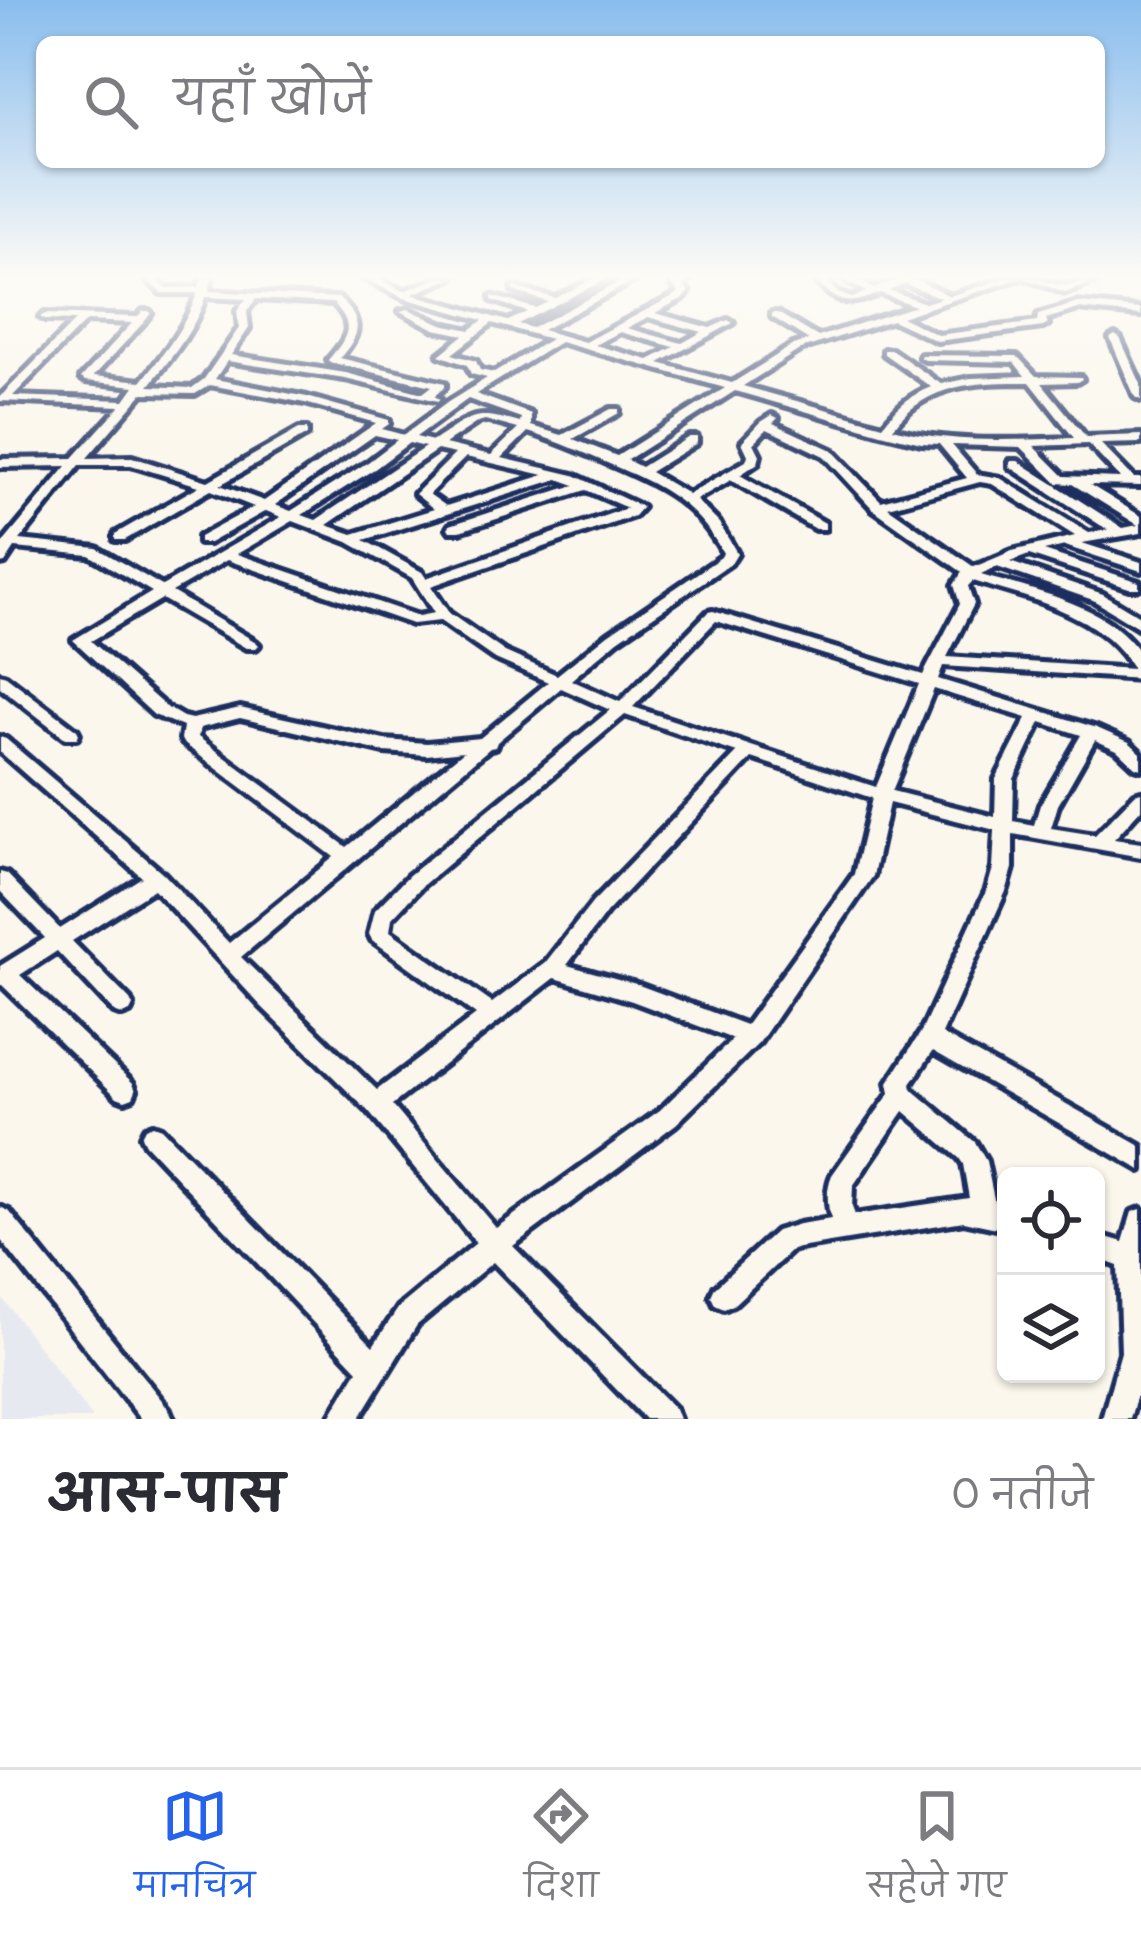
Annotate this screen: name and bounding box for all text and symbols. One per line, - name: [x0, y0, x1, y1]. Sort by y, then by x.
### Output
- search box: [36, 36, 1105, 168]
- text: यहाँ खोजें: [174, 61, 371, 129]
- icon: search: [78, 69, 144, 135]
- map controls: [997, 1167, 1105, 1383]
- button: locate: [997, 1167, 1105, 1275]
- button: layers: [997, 1275, 1105, 1383]
- text: आस-पास: [48, 1451, 284, 1528]
- text: 0 नतीजे: [951, 1462, 1093, 1521]
- tab: मानचित्र: [134, 1783, 255, 1922]
- tab: दिशा: [524, 1783, 599, 1922]
- tab: सहेजे गए: [867, 1783, 1007, 1922]

